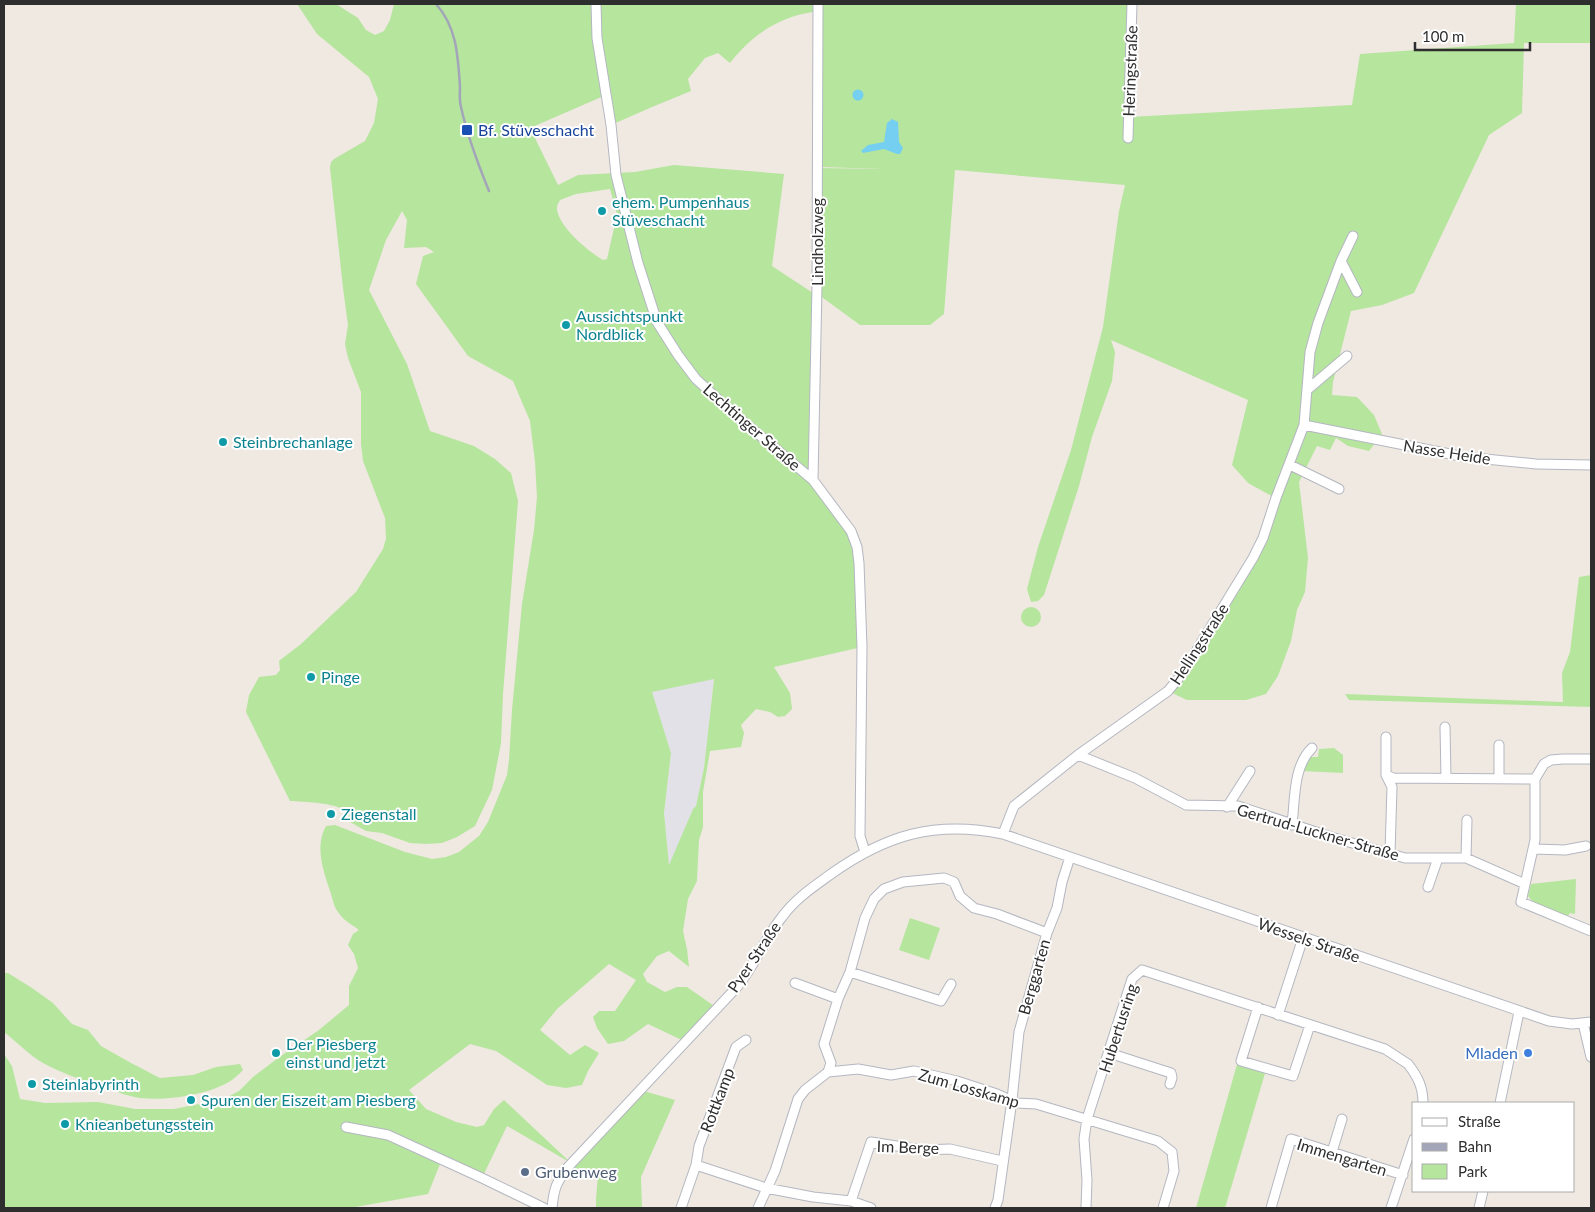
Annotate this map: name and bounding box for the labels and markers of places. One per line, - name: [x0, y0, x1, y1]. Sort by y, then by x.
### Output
- place label: Bf. Stüveschacht: [478, 120, 595, 139]
- marker: Bf. Stüveschacht: [460, 123, 474, 137]
- place label: ehem. Pumpenhaus Stüveschacht: [612, 192, 750, 229]
- marker: ehem. Pumpenhaus Stüveschacht: [596, 205, 608, 217]
- place label: Aussichtspunkt Nordblick: [576, 306, 683, 343]
- marker: Aussichtspunkt Nordblick: [560, 319, 572, 331]
- place label: Steinbrechanlage: [233, 432, 353, 451]
- marker: Steinbrechanlage: [217, 436, 229, 448]
- place label: Pinge: [321, 667, 360, 686]
- marker: Pinge: [305, 671, 317, 683]
- place label: Ziegenstall: [341, 804, 417, 823]
- marker: Ziegenstall: [325, 808, 337, 820]
- place label: Der Piesberg einst und jetzt: [286, 1034, 386, 1071]
- place label: Mladen: [1465, 1043, 1518, 1062]
- marker: Der Piesberg einst und jetzt: [270, 1047, 282, 1059]
- marker: Mladen: [1522, 1047, 1534, 1059]
- place label: Steinlabyrinth: [42, 1074, 139, 1093]
- marker: Steinlabyrinth: [26, 1078, 38, 1090]
- place label: Spuren der Eiszeit am Piesberg: [201, 1090, 416, 1109]
- marker: Spuren der Eiszeit am Piesberg: [185, 1094, 197, 1106]
- place label: Knieanbetungsstein: [75, 1114, 214, 1133]
- marker: Knieanbetungsstein: [59, 1118, 71, 1130]
- place label: Grubenweg: [535, 1162, 617, 1181]
- marker: Grubenweg: [519, 1166, 531, 1178]

